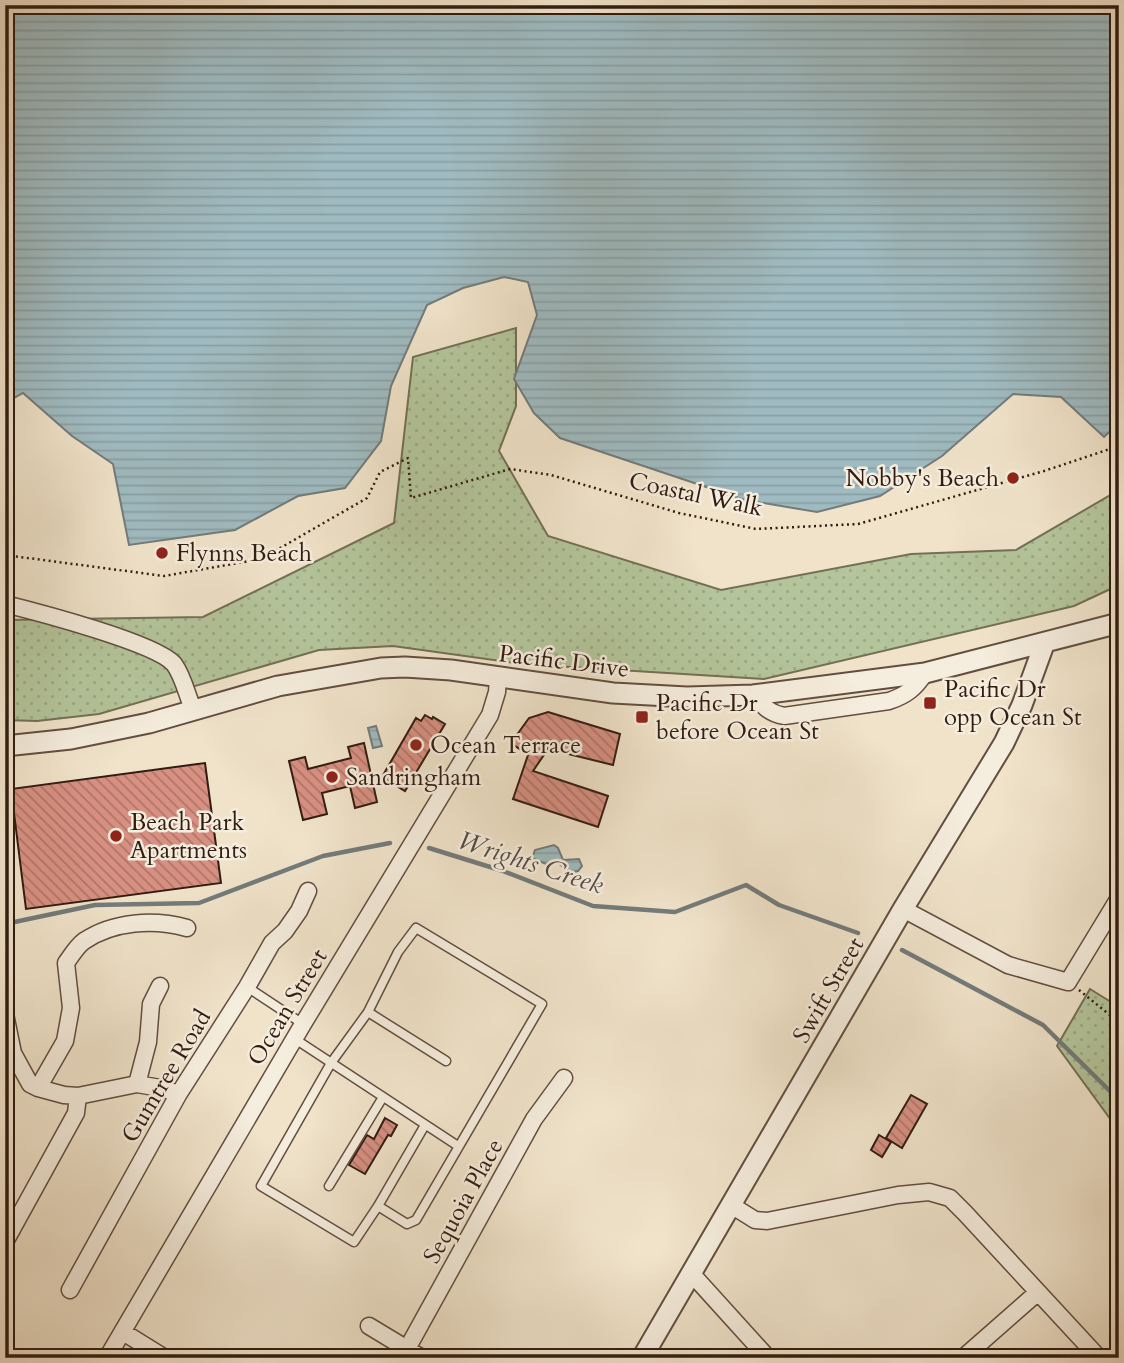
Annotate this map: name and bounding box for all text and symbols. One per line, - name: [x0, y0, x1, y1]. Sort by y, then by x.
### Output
- place label: Nobby's Beach: [845, 462, 999, 495]
- street label: Coastal Walk: [626, 464, 766, 525]
- marker: Nobby's Beach: [1005, 470, 1021, 486]
- place label: Flynns Beach: [176, 537, 312, 570]
- marker: Flynns Beach: [154, 545, 170, 561]
- street label: Pacific Drive: [497, 637, 631, 686]
- place label: Pacific Dr opp Ocean St: [944, 673, 1082, 734]
- place label: Pacific Dr before Ocean St: [656, 687, 819, 748]
- marker: Pacific Dr opp Ocean St: [922, 695, 938, 711]
- marker: Pacific Dr before Ocean St: [634, 709, 650, 725]
- place label: Ocean Terrace: [430, 729, 581, 762]
- marker: Ocean Terrace: [408, 737, 424, 753]
- place label: Sandringham: [346, 761, 482, 794]
- marker: Sandringham: [324, 769, 340, 785]
- place label: Beach Park Apartments: [130, 806, 247, 867]
- water label: Wrights Creek: [454, 823, 608, 902]
- marker: Beach Park Apartments: [108, 828, 124, 844]
- street label: Swift Street: [785, 931, 872, 1049]
- street label: Ocean Street: [240, 942, 335, 1072]
- street label: Gumtree Road: [114, 1003, 219, 1149]
- street label: Sequoia Place: [416, 1133, 511, 1270]

